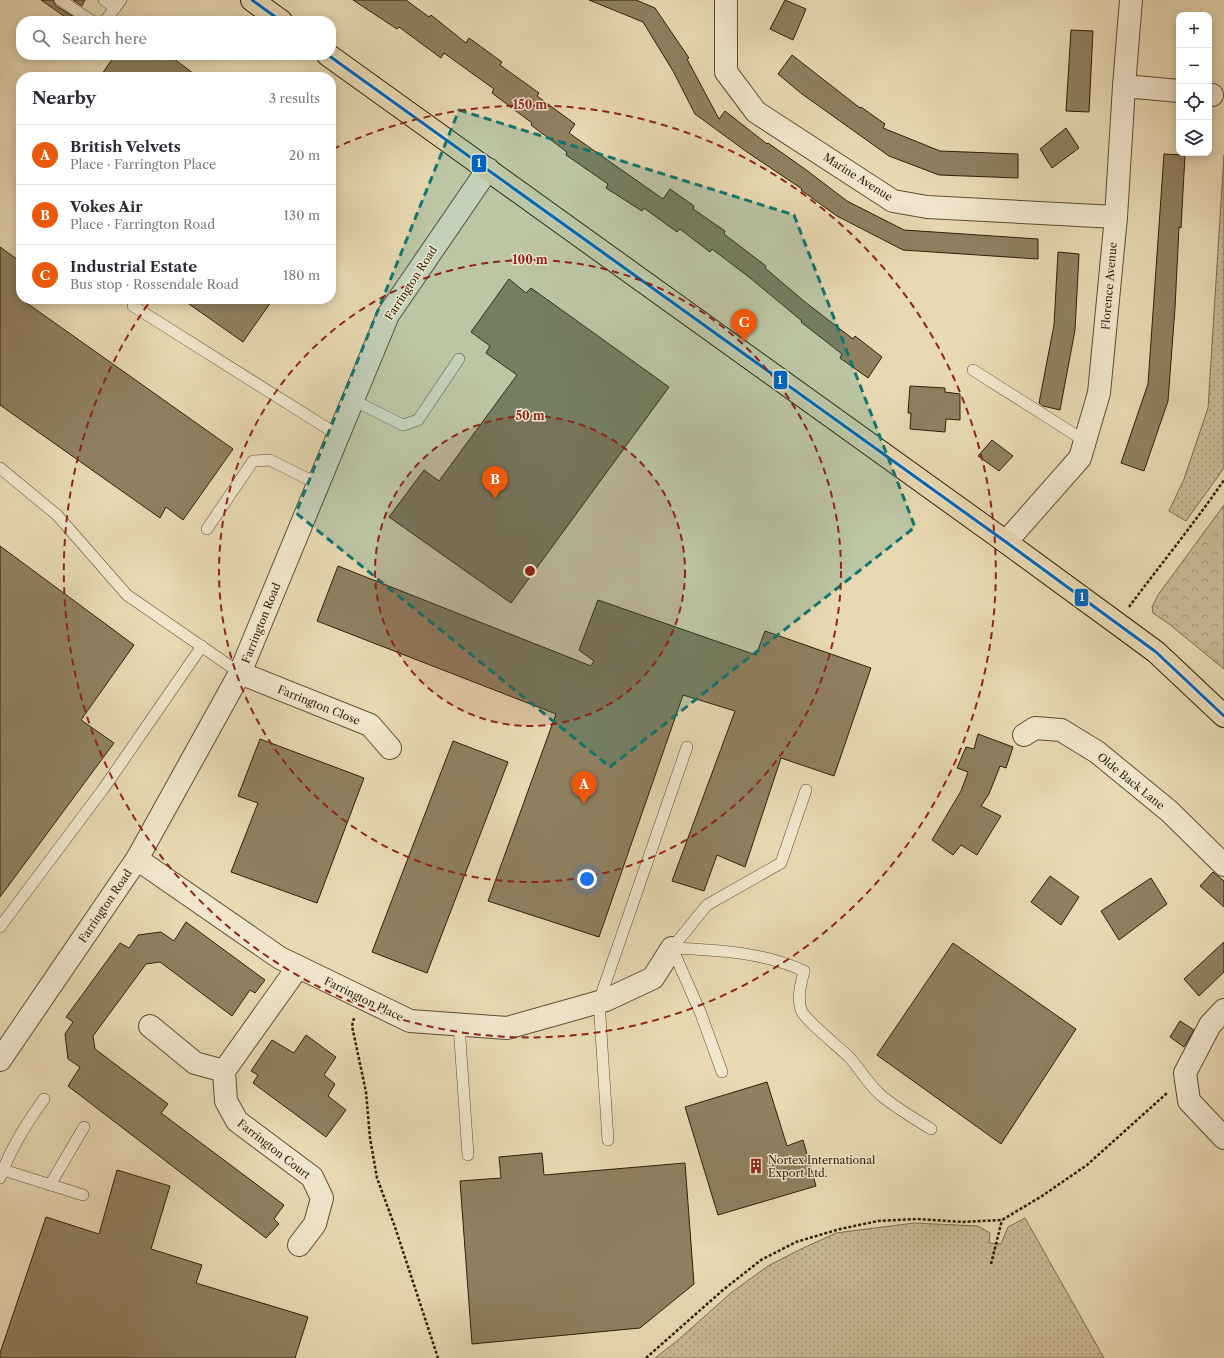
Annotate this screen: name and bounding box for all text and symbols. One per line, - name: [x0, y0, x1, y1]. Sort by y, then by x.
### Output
- map controls: [1176, 12, 1212, 156]
- button: +: [1176, 12, 1212, 48]
- search box: [16, 16, 336, 60]
- icon: search: [30, 27, 52, 49]
- text: Search here: [62, 29, 147, 48]
- button: −: [1176, 48, 1212, 84]
- button: locate: [1176, 84, 1212, 120]
- text: Nearby: [32, 88, 96, 108]
- text: 3 results: [269, 90, 320, 106]
- text: 150 m: [513, 97, 547, 112]
- button: layers: [1176, 120, 1212, 156]
- text: British Velvets: [70, 137, 181, 156]
- text: A: [40, 147, 50, 163]
- text: 20 m: [289, 147, 320, 163]
- street label: Marine Avenue: [821, 150, 895, 204]
- line badge: 1: [471, 154, 487, 173]
- text: Place · Farrington Place: [70, 156, 216, 172]
- text: 1: [477, 156, 482, 170]
- text: Vokes Air: [70, 197, 143, 216]
- text: B: [40, 207, 50, 223]
- text: 130 m: [284, 207, 320, 223]
- text: Place · Farrington Road: [70, 216, 215, 232]
- street label: Florence Avenue: [1098, 241, 1120, 331]
- street label: Farrington Road: [382, 243, 440, 323]
- text: 100 m: [512, 252, 548, 267]
- text: Industrial Estate: [70, 257, 197, 276]
- text: C: [40, 267, 50, 283]
- text: 180 m: [283, 267, 320, 283]
- text: Bus stop · Rossendale Road: [70, 276, 239, 292]
- pin: C: [731, 309, 757, 342]
- line badge: 1: [773, 370, 788, 390]
- text: 1: [778, 373, 783, 387]
- text: 50 m: [515, 408, 545, 423]
- pin: B: [482, 466, 508, 499]
- centre of rings: [523, 564, 537, 578]
- street label: Farrington Road: [238, 580, 284, 665]
- line badge: 1: [1074, 588, 1089, 607]
- text: 1: [1080, 590, 1085, 604]
- street label: Farrington Close: [276, 682, 362, 728]
- street label: Olde Back Lane: [1095, 750, 1167, 812]
- pin: A: [571, 771, 597, 804]
- street label: Farrington Road: [75, 866, 135, 945]
- your location: [577, 869, 597, 889]
- street label: Farrington Place: [322, 974, 406, 1024]
- street label: Farrington Court: [235, 1116, 313, 1182]
- place label: Nortex International Export Ltd.: [768, 1153, 876, 1180]
- building icon: Nortex International Export Ltd.: [747, 1157, 765, 1175]

